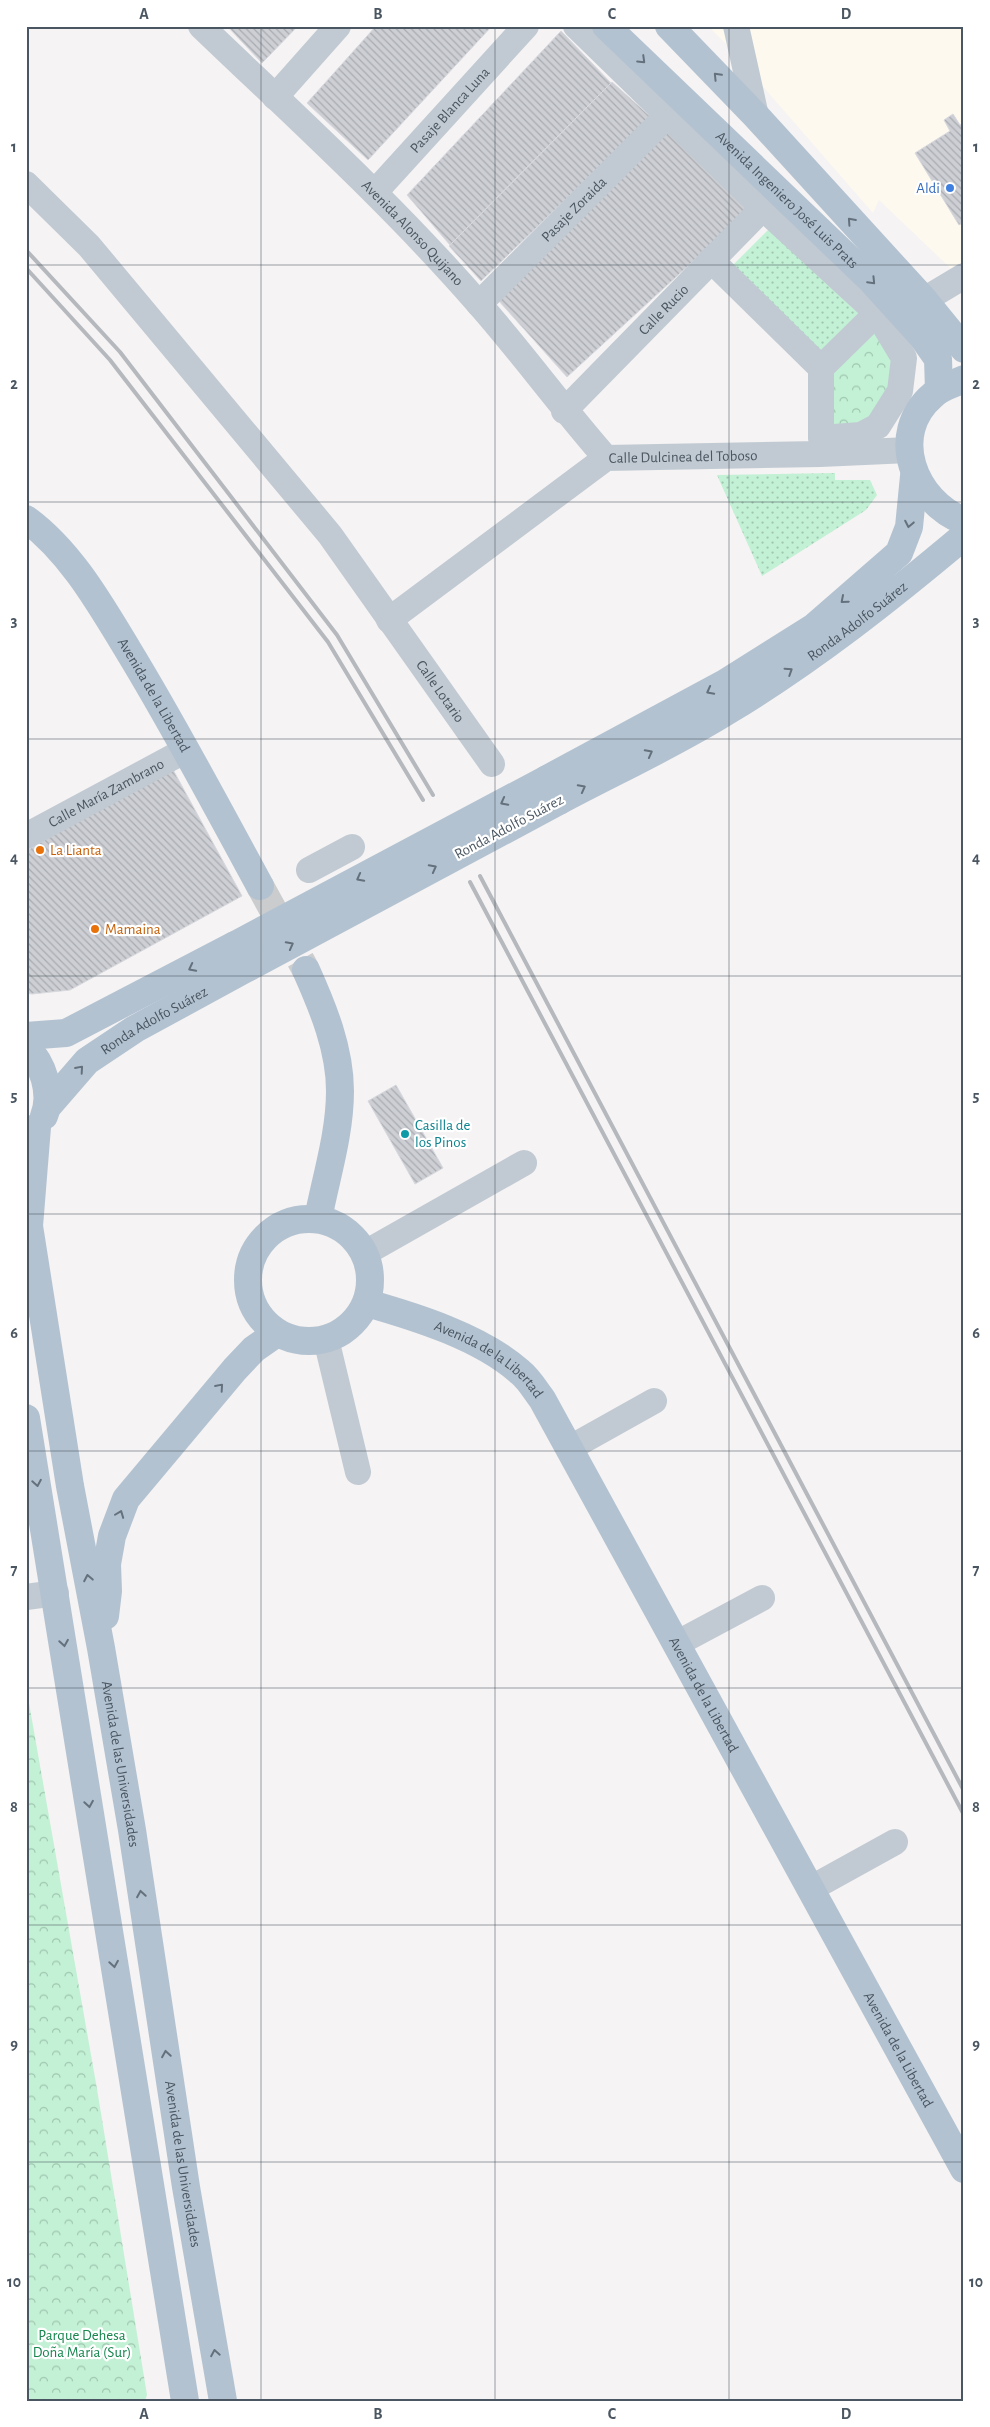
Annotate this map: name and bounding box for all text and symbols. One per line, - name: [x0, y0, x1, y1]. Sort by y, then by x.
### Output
- text: A: [139, 6, 149, 22]
- text: B: [373, 6, 383, 22]
- text: C: [608, 6, 617, 22]
- text: D: [841, 6, 852, 22]
- one-way arrow: [636, 54, 645, 63]
- street label: Pasaje Blanca Luna: [407, 64, 492, 156]
- one-way arrow: [714, 72, 723, 81]
- street label: Avenida Ingeniero José Luis Prats: [713, 128, 861, 271]
- text: 1: [11, 139, 17, 155]
- text: 1: [973, 139, 979, 155]
- street label: Pasaje Zoraida: [538, 174, 609, 245]
- street label: Avenida Alonso Quijano: [359, 177, 466, 288]
- place label: Aldi: [916, 181, 940, 196]
- marker: Aldi: [944, 182, 956, 194]
- one-way arrow: [848, 217, 857, 226]
- one-way arrow: [866, 276, 875, 285]
- street label: Calle Rucio: [636, 281, 691, 338]
- text: 2: [10, 376, 18, 392]
- text: 2: [972, 376, 980, 392]
- street label: Calle Dulcinea del Toboso: [609, 448, 758, 465]
- one-way arrow: [904, 520, 915, 529]
- street label: Ronda Adolfo Suárez: [805, 579, 910, 664]
- one-way arrow: [841, 594, 850, 603]
- text: 3: [11, 613, 18, 629]
- text: 3: [973, 613, 980, 629]
- street label: Avenida de la Libertad: [115, 635, 193, 755]
- street label: Calle Lotario: [413, 657, 468, 725]
- one-way arrow: [784, 668, 793, 677]
- one-way arrow: [707, 685, 716, 695]
- one-way arrow: [644, 749, 653, 759]
- street label: Calle María Zambrano: [46, 756, 166, 830]
- one-way arrow: [577, 785, 586, 795]
- street label: Ronda Adolfo Suárez: [452, 792, 566, 862]
- one-way arrow: [500, 795, 509, 805]
- place label: La Lianta: [50, 843, 102, 858]
- marker: La Lianta: [34, 844, 46, 856]
- text: 4: [10, 850, 18, 866]
- text: 4: [972, 850, 980, 866]
- one-way arrow: [427, 864, 436, 874]
- one-way arrow: [357, 872, 366, 882]
- place label: Mamaina: [105, 922, 161, 937]
- marker: Mamaina: [89, 923, 101, 935]
- one-way arrow: [284, 941, 293, 951]
- one-way arrow: [188, 962, 197, 972]
- street label: Ronda Adolfo Suárez: [98, 984, 210, 1057]
- one-way arrow: [74, 1065, 83, 1074]
- text: 5: [11, 1088, 18, 1104]
- text: 5: [973, 1088, 980, 1104]
- place label: Casilla de los Pinos: [415, 1118, 470, 1150]
- marker: Casilla de los Pinos: [399, 1128, 411, 1140]
- street label: Avenida de la Libertad: [432, 1318, 546, 1401]
- text: 6: [10, 1325, 18, 1341]
- text: 6: [972, 1325, 980, 1341]
- one-way arrow: [214, 1383, 223, 1392]
- one-way arrow: [32, 1478, 42, 1487]
- one-way arrow: [114, 1510, 124, 1519]
- text: 7: [11, 1562, 18, 1578]
- text: 7: [973, 1562, 980, 1578]
- one-way arrow: [83, 1574, 94, 1582]
- street label: Avenida de la Libertad: [666, 1634, 742, 1755]
- one-way arrow: [58, 1640, 69, 1648]
- street label: Avenida de las Universidades: [99, 1680, 142, 1848]
- text: 8: [10, 1799, 18, 1815]
- text: 8: [972, 1799, 980, 1815]
- one-way arrow: [83, 1800, 94, 1808]
- one-way arrow: [137, 1889, 147, 1898]
- one-way arrow: [109, 1960, 119, 1969]
- street label: Avenida de la Libertad: [861, 1989, 936, 2110]
- text: 9: [10, 2036, 18, 2052]
- text: 9: [972, 2036, 980, 2052]
- one-way arrow: [161, 2050, 171, 2059]
- street label: Avenida de las Universidades: [163, 2080, 204, 2248]
- text: 10: [7, 2274, 21, 2290]
- text: 10: [969, 2274, 983, 2290]
- park label: Parque Dehesa Doña María (Sur): [33, 2328, 131, 2360]
- one-way arrow: [210, 2348, 220, 2357]
- text: A: [139, 2406, 149, 2422]
- text: B: [373, 2406, 383, 2422]
- text: C: [608, 2406, 617, 2422]
- text: D: [841, 2406, 852, 2422]

